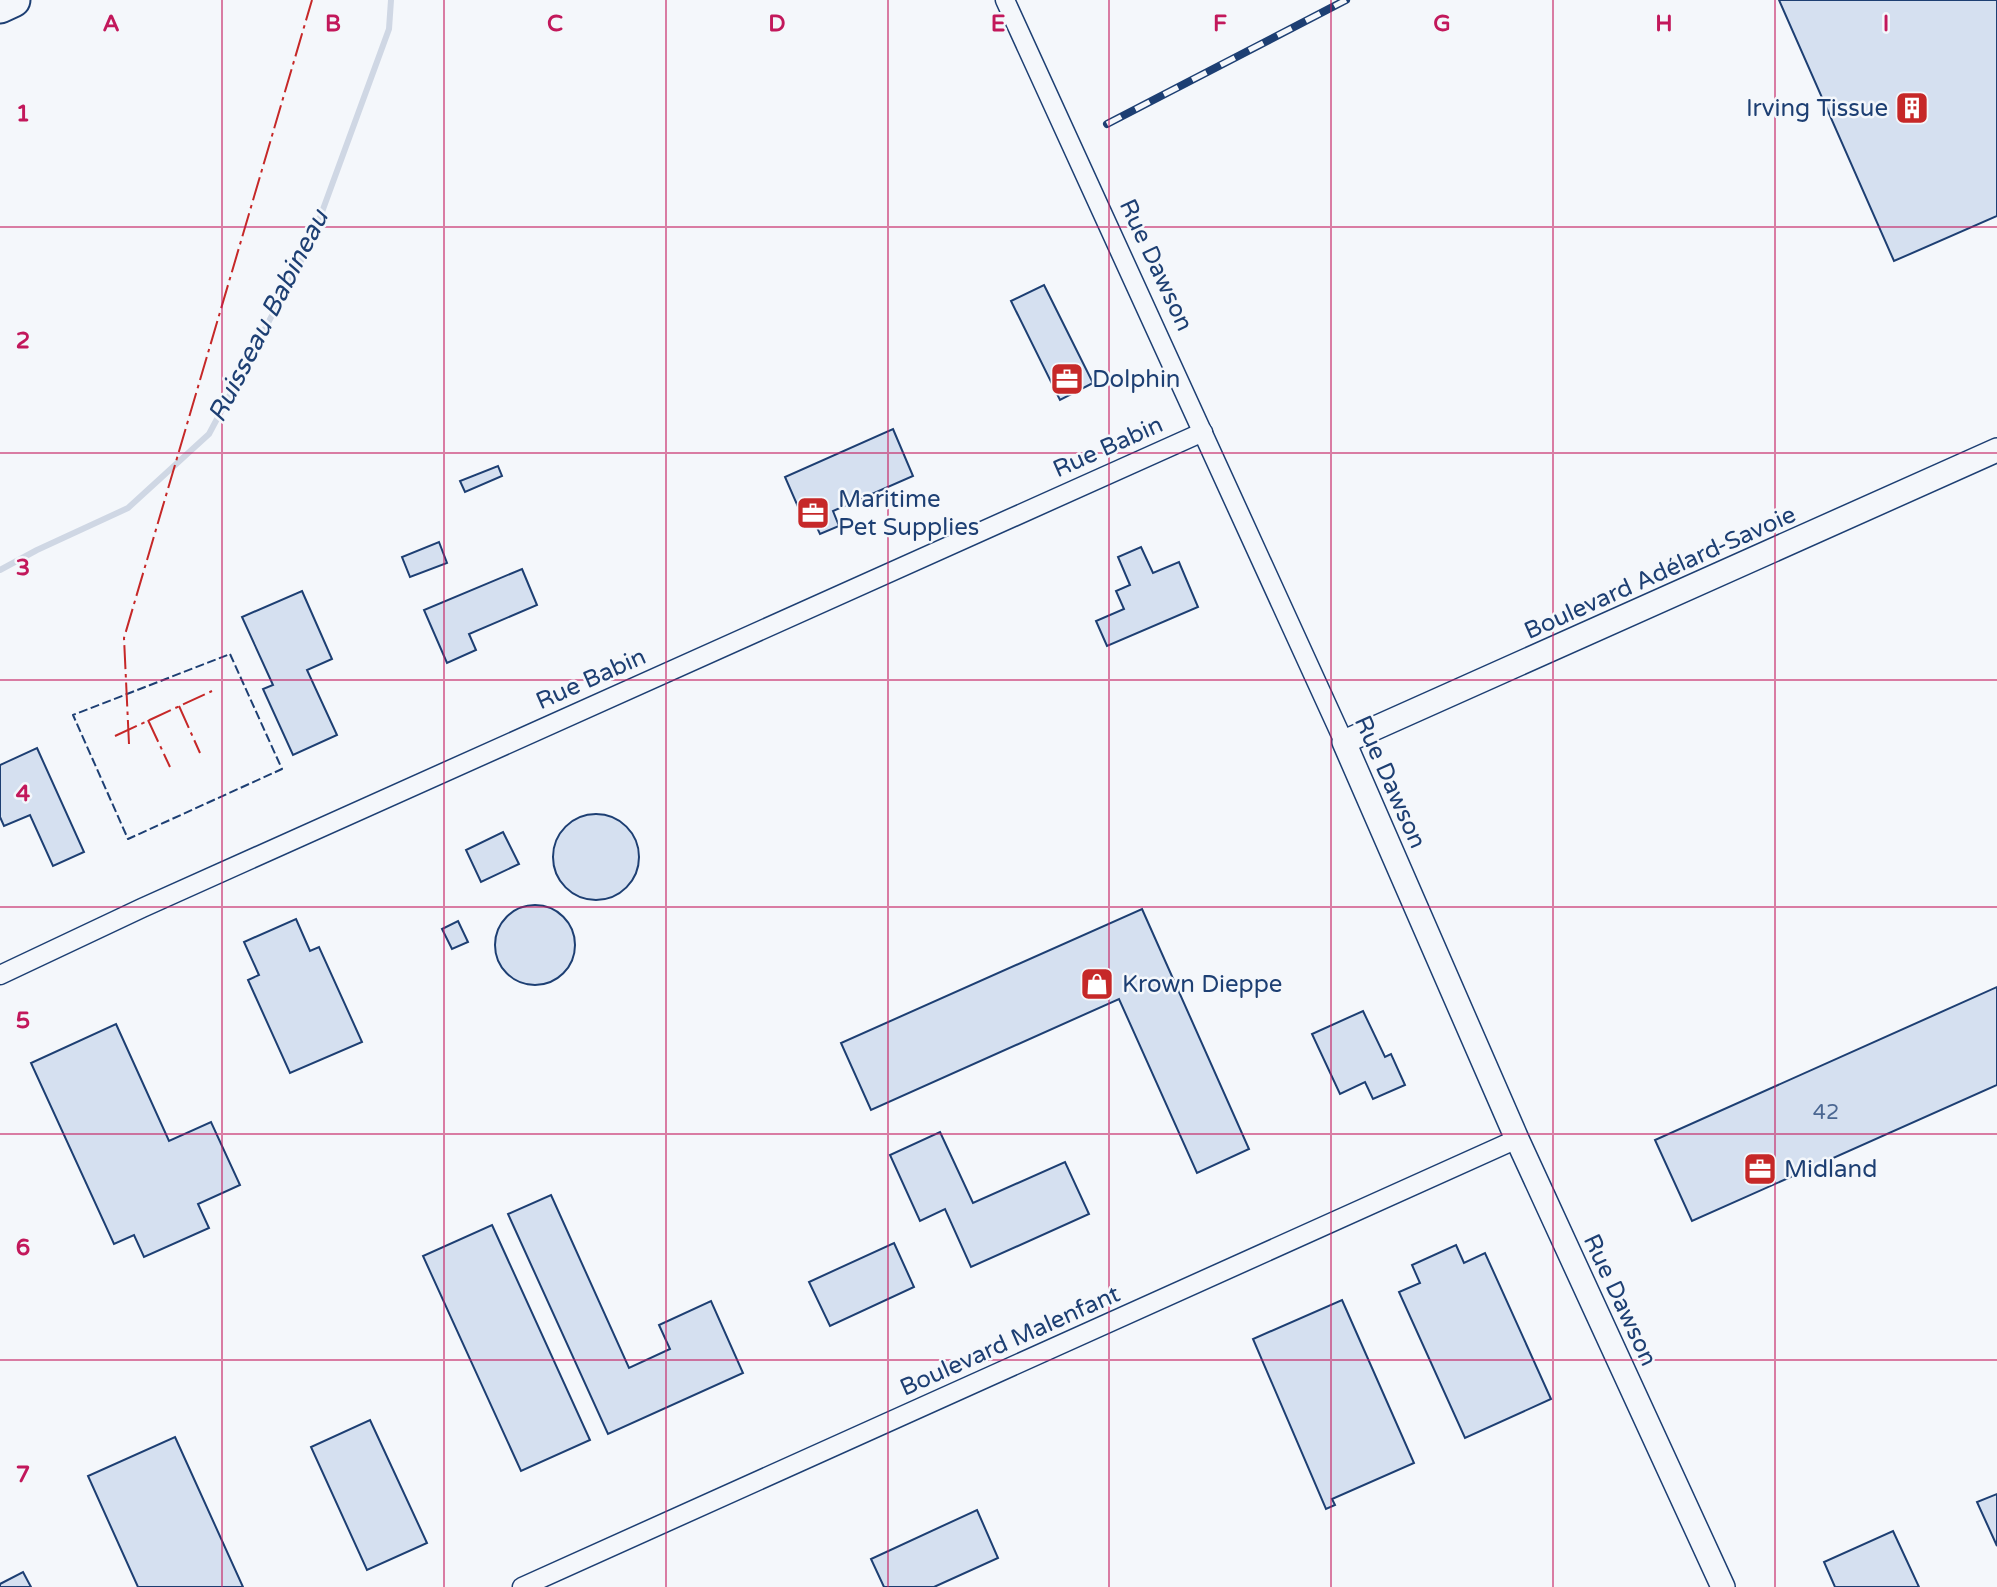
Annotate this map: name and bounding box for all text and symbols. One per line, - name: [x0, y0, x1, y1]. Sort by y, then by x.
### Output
- text: A: [102, 10, 120, 38]
- text: B: [325, 10, 341, 38]
- text: C: [547, 10, 563, 38]
- text: D: [768, 10, 786, 38]
- text: E: [991, 10, 1005, 38]
- text: F: [1213, 10, 1227, 38]
- text: G: [1433, 10, 1451, 38]
- text: H: [1655, 10, 1673, 38]
- text: I: [1883, 10, 1889, 38]
- building icon: Irving Tissue: [1893, 89, 1931, 127]
- place label: Irving Tissue: [1746, 94, 1888, 123]
- text: 1: [16, 100, 30, 128]
- street label: Rue Dawson: [1113, 194, 1199, 336]
- water label: Ruisseau Babineau: [201, 204, 335, 427]
- text: 2: [16, 327, 30, 355]
- office icon: Dolphin: [1048, 360, 1086, 398]
- place label: Dolphin: [1092, 365, 1181, 394]
- street label: Rue Babin: [1048, 410, 1168, 484]
- place label: Maritime Pet Supplies: [838, 485, 979, 542]
- office icon: Maritime Pet Supplies: [794, 494, 832, 532]
- street label: Boulevard Adélard-Savoie: [1520, 500, 1800, 646]
- text: 3: [16, 554, 30, 582]
- street label: Rue Babin: [531, 642, 651, 716]
- street label: Rue Dawson: [1348, 711, 1432, 853]
- text: 4: [16, 780, 31, 808]
- shop icon: Krown Dieppe: [1078, 965, 1116, 1003]
- place label: Krown Dieppe: [1122, 970, 1282, 999]
- text: 5: [16, 1007, 30, 1035]
- house number: 42: [1813, 1100, 1839, 1125]
- office icon: Midland: [1741, 1150, 1779, 1188]
- place label: Midland: [1784, 1155, 1877, 1184]
- street label: Rue Dawson: [1577, 1229, 1663, 1371]
- text: 6: [16, 1234, 30, 1262]
- street label: Boulevard Malenfant: [896, 1279, 1124, 1403]
- text: 7: [16, 1461, 30, 1489]

